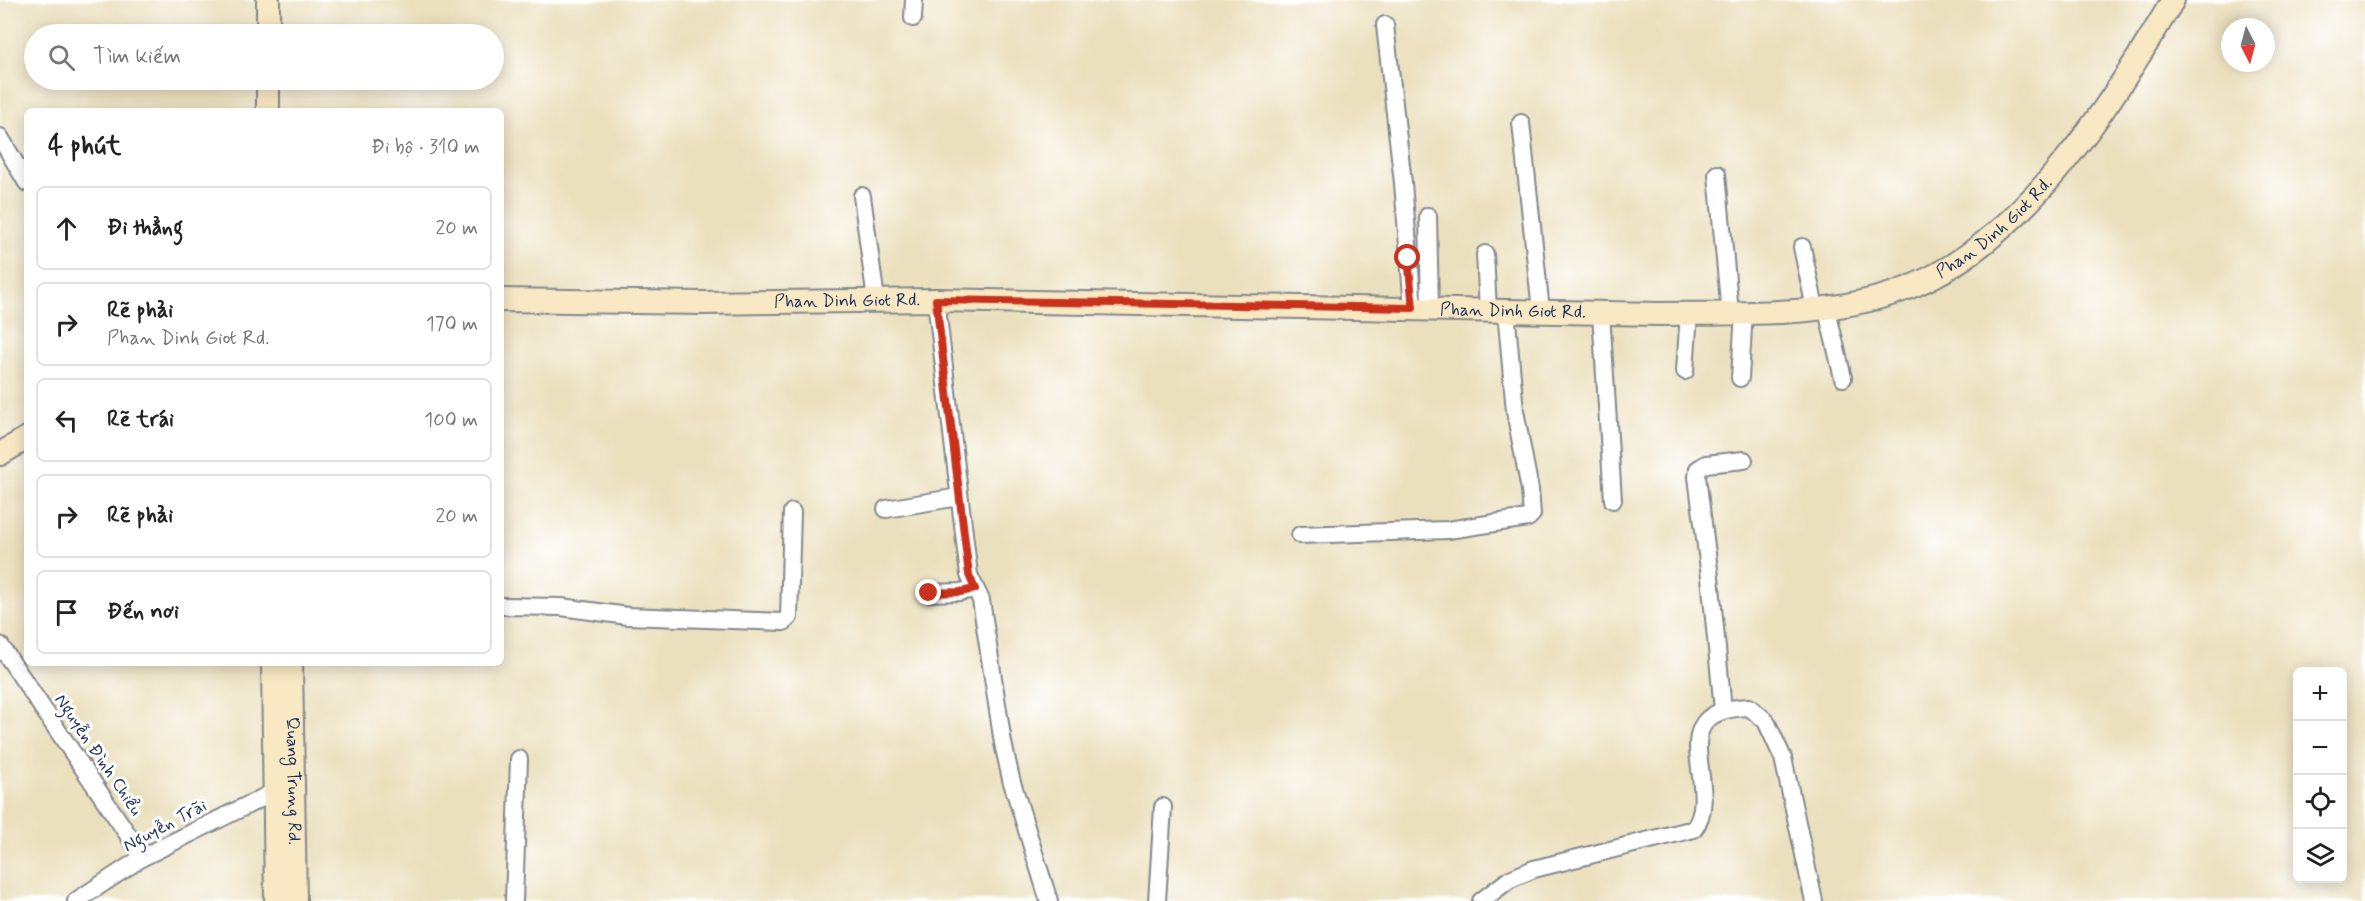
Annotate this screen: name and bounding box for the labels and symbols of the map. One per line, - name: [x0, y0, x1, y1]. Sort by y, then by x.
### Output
- north arrow: [2221, 18, 2275, 72]
- street label: Phan Dinh Giot Rd.: [1932, 172, 2058, 284]
- route start: [1394, 244, 1420, 270]
- street label: Phan Dinh Giot Rd.: [774, 288, 920, 314]
- street label: Phan Dinh Giot Rd.: [1440, 298, 1586, 325]
- route end: [915, 579, 941, 605]
- street label: Nguyễn Đình Chiểu: [47, 689, 148, 822]
- street label: Quang Trung Rd.: [280, 717, 306, 845]
- street label: Nguyễn Trãi: [119, 794, 212, 860]

